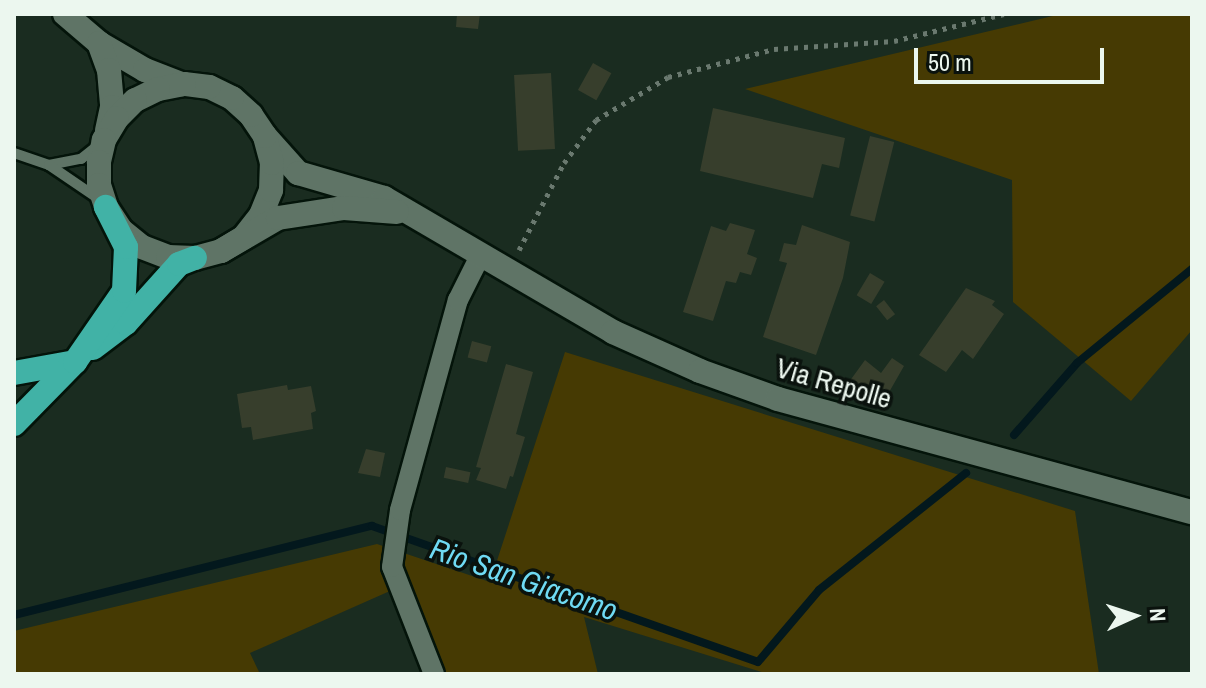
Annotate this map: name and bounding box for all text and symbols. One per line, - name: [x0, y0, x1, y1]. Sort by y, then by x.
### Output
- scale bar: [918, 32, 1108, 82]
- text: 50 m: [928, 46, 972, 78]
- street label: Via Repolle: [773, 351, 895, 415]
- water label: Rio San Giacomo: [426, 530, 622, 628]
- north arrow: [1094, 576, 1174, 656]
- text: N: [1143, 607, 1173, 622]

